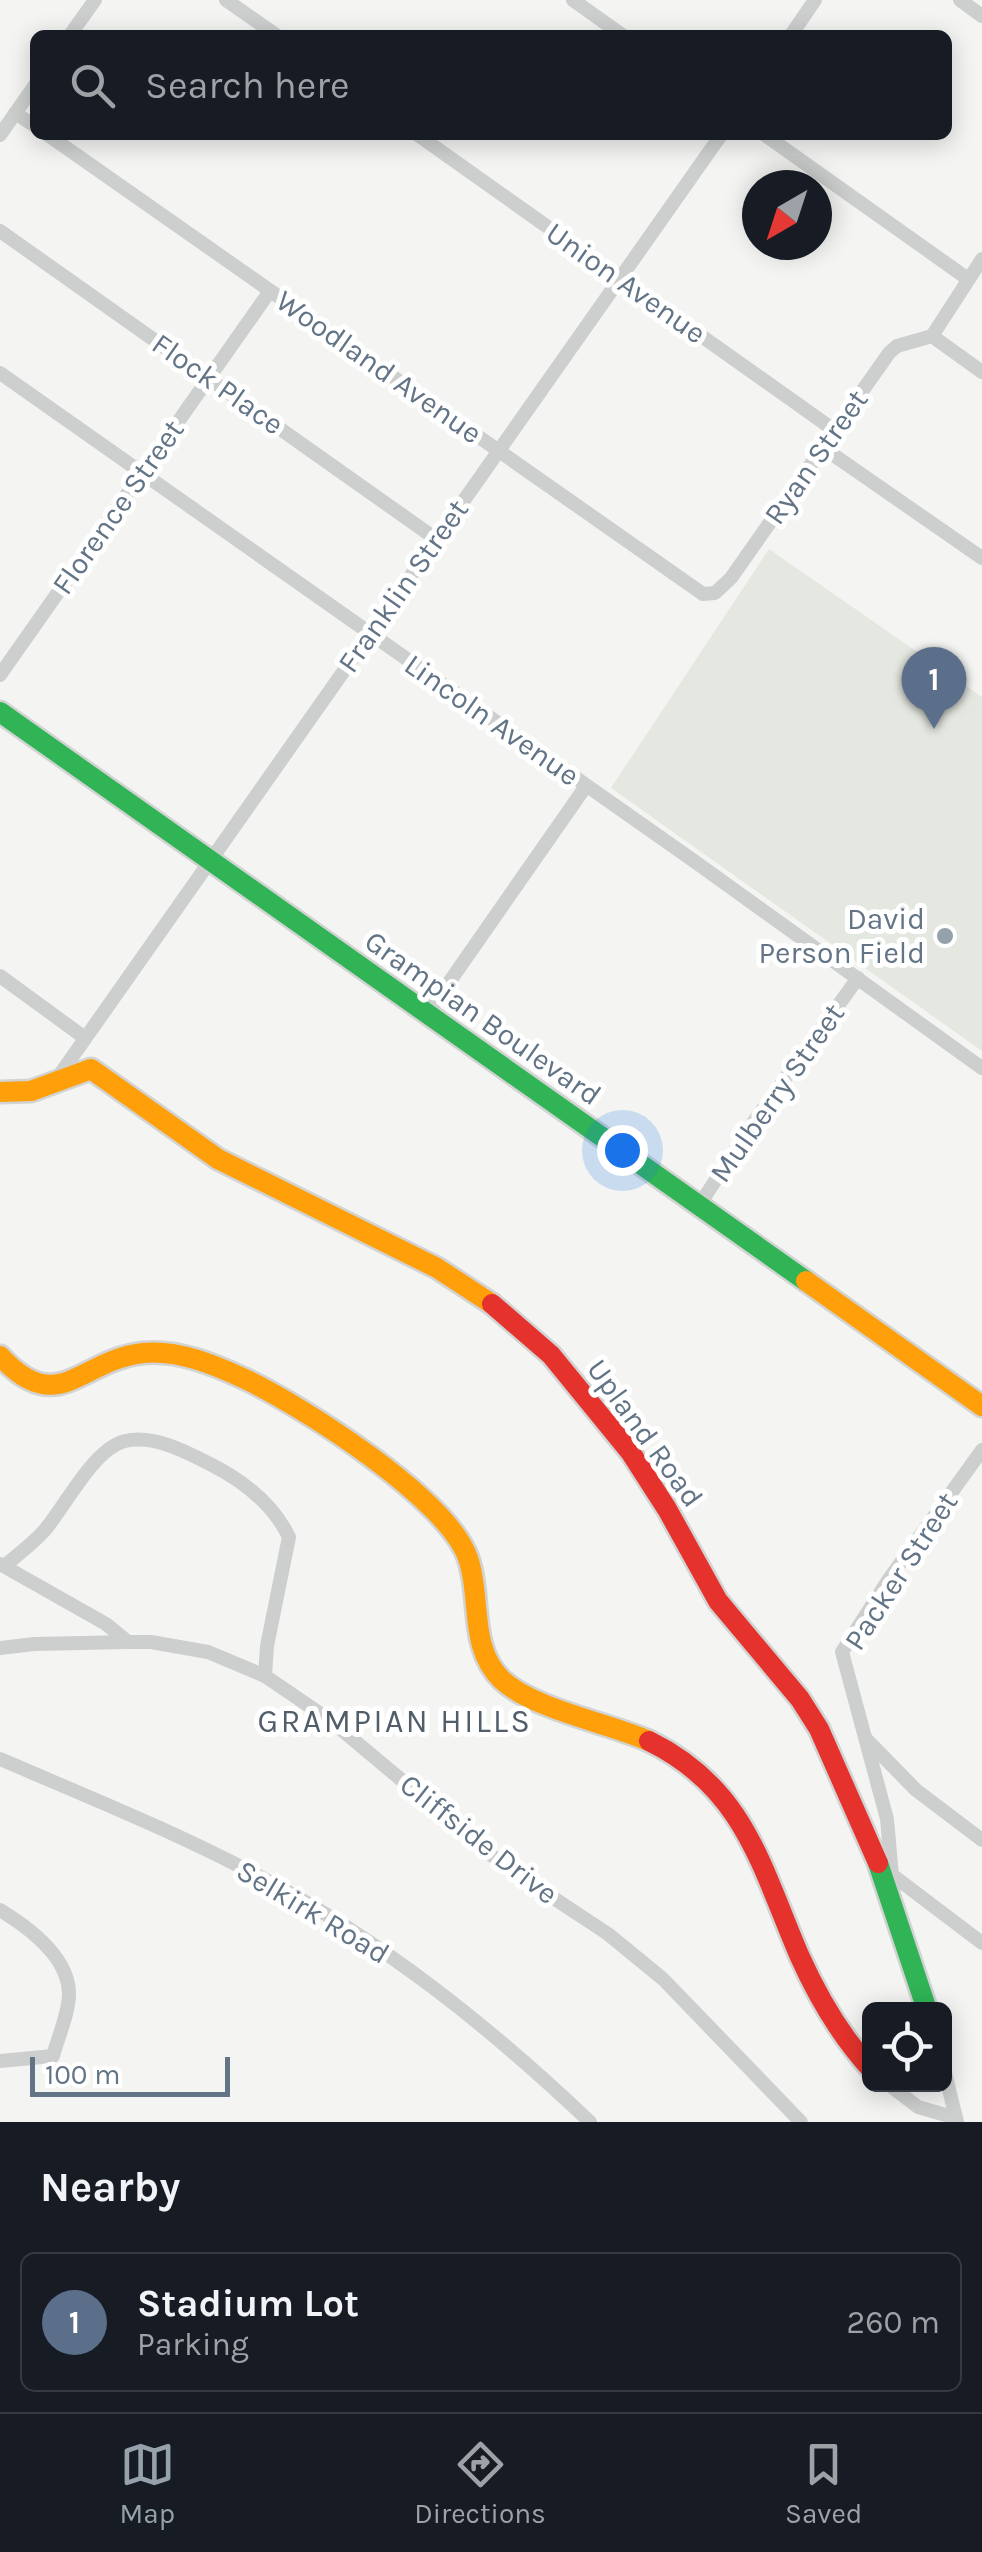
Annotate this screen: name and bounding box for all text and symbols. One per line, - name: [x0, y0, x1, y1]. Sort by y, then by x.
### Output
- search box: [30, 30, 952, 140]
- icon: search: [65, 58, 120, 113]
- text: Search here: [145, 63, 349, 108]
- north arrow: [742, 170, 832, 260]
- street label: Union Avenue: [539, 215, 713, 351]
- street label: Woodland Avenue: [269, 283, 489, 451]
- street label: Flock Place: [145, 326, 291, 442]
- street label: Ryan Street: [756, 383, 876, 531]
- street label: Florence Street: [44, 413, 192, 601]
- street label: Franklin Street: [330, 493, 476, 679]
- street label: Lincoln Avenue: [398, 646, 586, 794]
- pin: 1: [902, 646, 966, 729]
- place label: David Person Field: [759, 901, 925, 971]
- street label: Grampian Boulevard: [358, 923, 608, 1113]
- marker: David Person Field: [934, 925, 956, 947]
- street label: Mulberry Street: [702, 997, 852, 1189]
- your location: [597, 1125, 648, 1176]
- street label: Upland Road: [579, 1352, 711, 1514]
- street label: Packer Street: [837, 1485, 965, 1657]
- district label: GRAMPIAN HILLS: [258, 1703, 532, 1740]
- street label: Cliffside Drive: [393, 1766, 565, 1912]
- street label: Selkirk Road: [230, 1852, 396, 1972]
- map controls: [862, 2002, 952, 2092]
- button: locate: [862, 2002, 952, 2092]
- scale bar: [30, 2052, 230, 2096]
- text: 100 m: [45, 2058, 120, 2091]
- text: Nearby: [40, 2162, 180, 2212]
- text: Stadium Lot: [137, 2281, 359, 2326]
- text: 1: [69, 2304, 80, 2341]
- text: 260 m: [847, 2304, 940, 2341]
- text: Parking: [137, 2326, 249, 2363]
- tab: Map: [120, 2437, 175, 2530]
- tab: Directions: [414, 2437, 546, 2530]
- tab: Saved: [785, 2437, 862, 2530]

